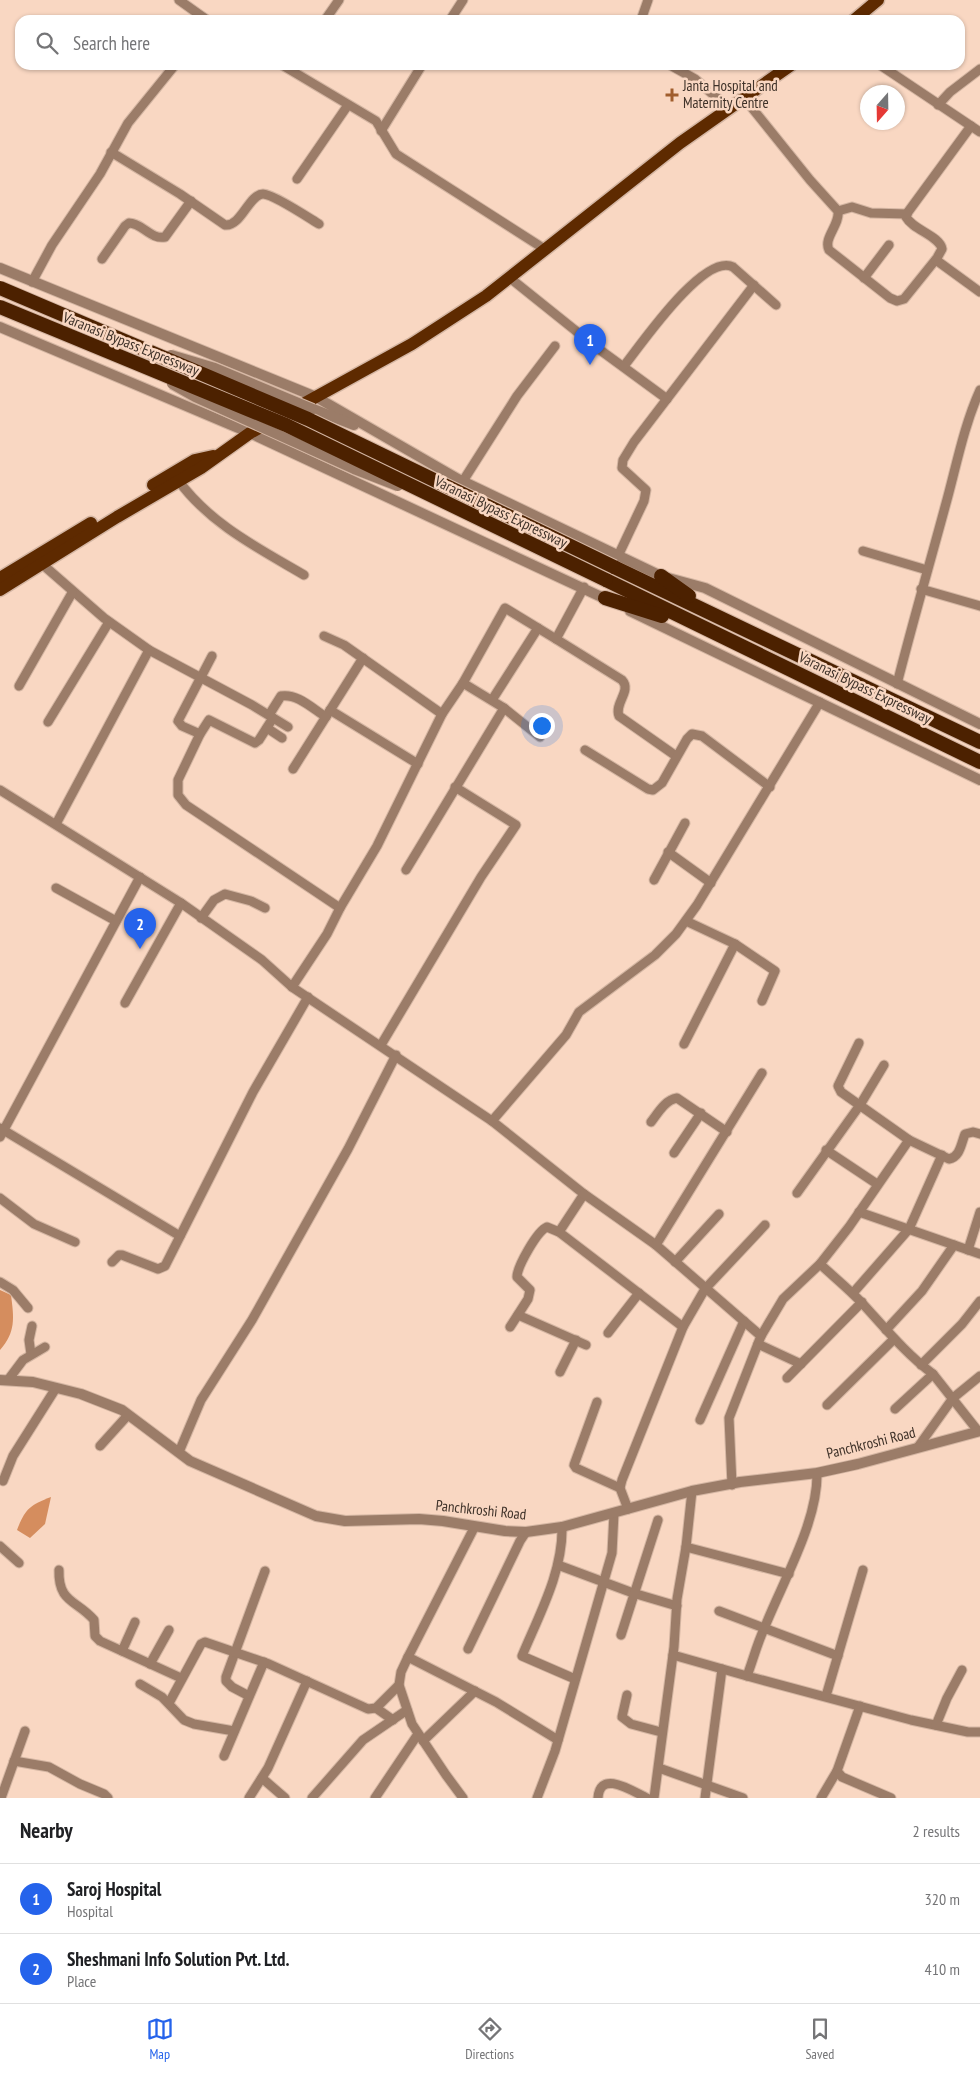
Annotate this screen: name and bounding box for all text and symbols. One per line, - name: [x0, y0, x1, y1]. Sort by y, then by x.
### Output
- search box: [15, 15, 965, 70]
- icon: search: [33, 29, 61, 57]
- text: Search here: [73, 31, 150, 55]
- place label: Janta Hospital and Maternity Centre: [682, 76, 778, 112]
- north arrow: [860, 85, 905, 130]
- marker: Janta Hospital and Maternity Centre: [665, 88, 679, 102]
- street label: Varanasi Bypass Expressway: [59, 307, 202, 380]
- pin: 1: [574, 324, 606, 365]
- street label: Varanasi Bypass Expressway: [431, 471, 571, 552]
- street label: Varanasi Bypass Expressway: [795, 647, 935, 728]
- your location: [529, 713, 555, 739]
- pin: 2: [124, 908, 156, 949]
- street label: Panchkroshi Road: [824, 1422, 917, 1463]
- street label: Panchkroshi Road: [435, 1495, 527, 1524]
- text: Nearby: [20, 1817, 73, 1844]
- text: 2 results: [913, 1821, 960, 1841]
- text: Saroj Hospital: [67, 1877, 161, 1901]
- text: 1: [32, 1889, 40, 1909]
- text: 320 m: [925, 1889, 960, 1909]
- text: Hospital: [67, 1901, 113, 1921]
- text: Sheshmani Info Solution Pvt. Ltd.: [67, 1947, 290, 1971]
- text: 2: [32, 1959, 40, 1979]
- text: 410 m: [925, 1959, 960, 1979]
- text: Place: [67, 1971, 96, 1991]
- tab: Map: [146, 2015, 174, 2063]
- tab: Directions: [465, 2015, 514, 2063]
- tab: Saved: [805, 2015, 834, 2063]

